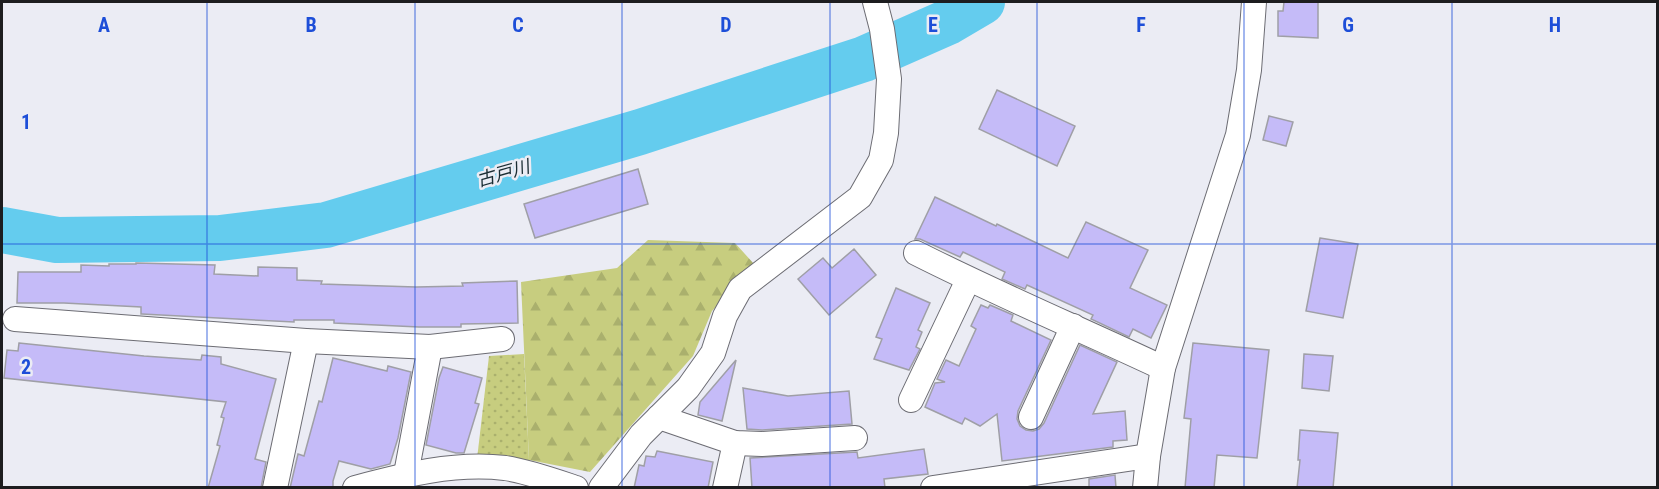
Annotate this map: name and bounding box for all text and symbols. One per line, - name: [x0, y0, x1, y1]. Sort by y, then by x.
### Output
- text: A: [98, 13, 110, 37]
- text: B: [305, 13, 317, 37]
- text: C: [512, 13, 524, 37]
- text: D: [720, 13, 732, 37]
- text: E: [928, 13, 938, 37]
- text: F: [1136, 13, 1146, 37]
- text: G: [1342, 13, 1354, 37]
- text: H: [1549, 13, 1561, 37]
- text: 1: [21, 110, 31, 134]
- water label: 古戸川: [474, 155, 534, 191]
- text: 2: [21, 355, 31, 379]

